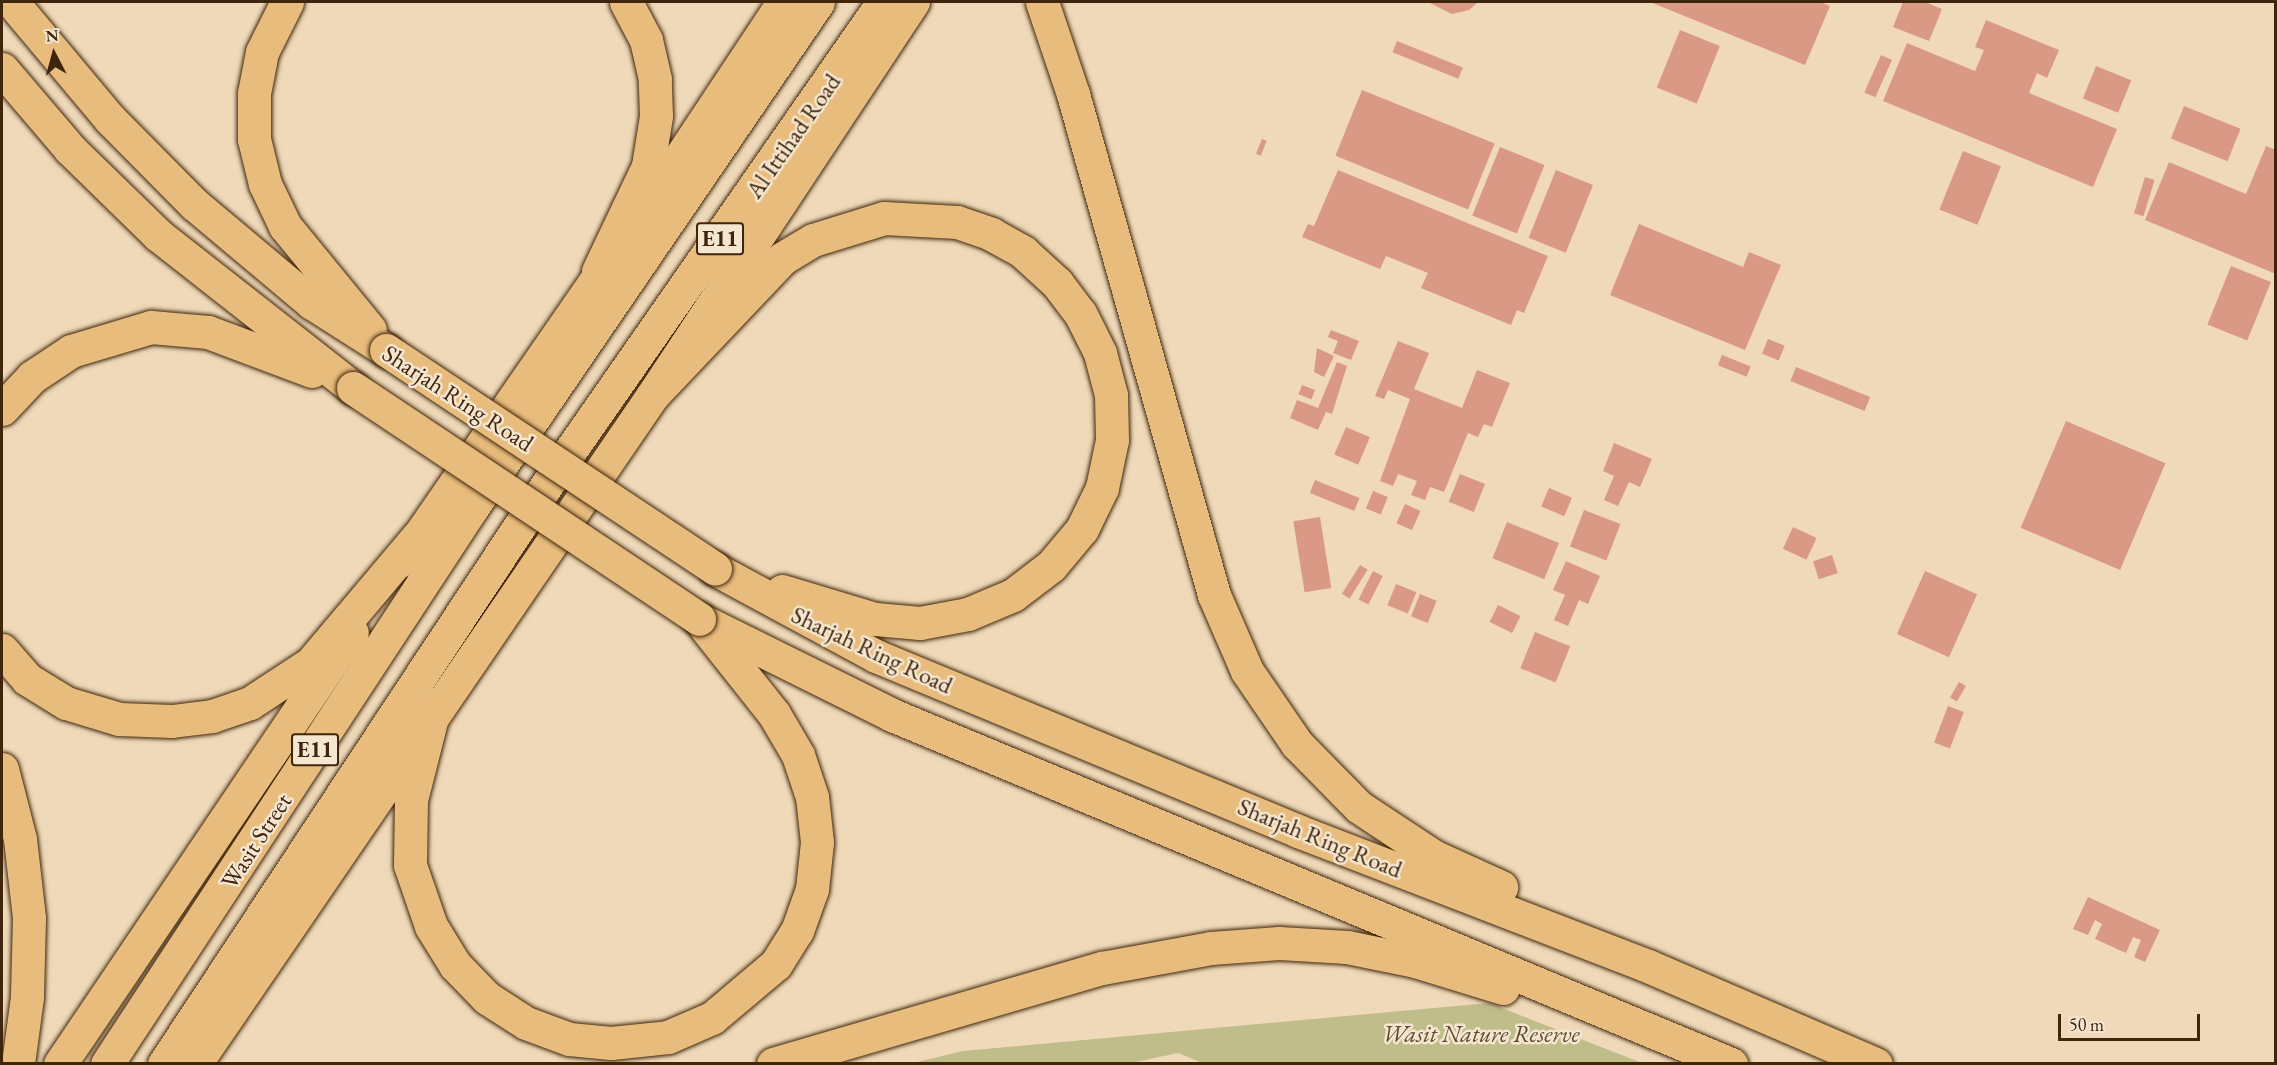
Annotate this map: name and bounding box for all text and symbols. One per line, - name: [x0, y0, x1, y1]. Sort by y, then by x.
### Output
- north arrow: [24, 24, 84, 84]
- text: N: [45, 24, 60, 47]
- street label: Al Ittihad Road: [740, 68, 846, 204]
- road number: E11: [696, 220, 744, 258]
- street label: Sharjah Ring Road: [377, 338, 539, 458]
- street label: Sharjah Ring Road: [787, 600, 957, 700]
- road number: E11: [291, 731, 339, 769]
- street label: Wasit Street: [215, 788, 297, 894]
- street label: Sharjah Ring Road: [1234, 792, 1406, 884]
- scale bar: [2061, 1002, 2204, 1040]
- text: 50 m: [2069, 1013, 2104, 1036]
- park label: Wasit Nature Reserve: [1382, 1020, 1580, 1048]

